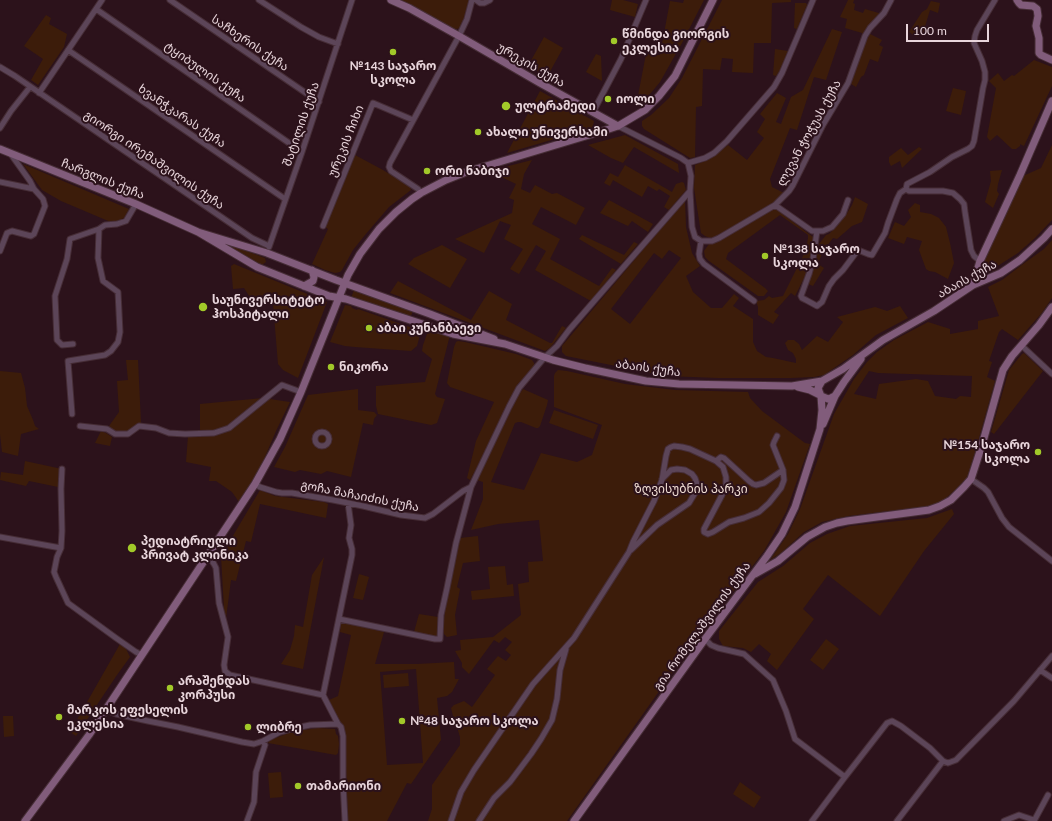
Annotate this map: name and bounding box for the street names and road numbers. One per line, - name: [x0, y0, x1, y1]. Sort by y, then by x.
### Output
- street label: საჩხერის ქუჩა: [209, 12, 291, 74]
- street label: ტყიბულის ქუჩა: [162, 39, 248, 105]
- street label: ურეკის ქუჩა: [495, 40, 567, 90]
- street label: ლევან ჭოჭუას ქუჩა: [774, 77, 844, 189]
- street label: შატილის ქუჩა: [280, 80, 322, 168]
- street label: ხვანჭკარას ქუჩა: [135, 81, 229, 151]
- street label: ურეკის ჩიხი: [325, 103, 367, 179]
- street label: გიორგი ირემაშვილის ქუჩა: [81, 108, 227, 212]
- street label: ჩარგლის ქუჩა: [59, 156, 147, 202]
- street label: აბაის ქუჩა: [935, 257, 999, 301]
- street label: აბაის ქუჩა: [614, 356, 682, 380]
- street label: გოჩა მაჩაიძის ქუჩა: [300, 477, 420, 515]
- street label: გია რომელაშვილის ქუჩა: [650, 559, 754, 693]

